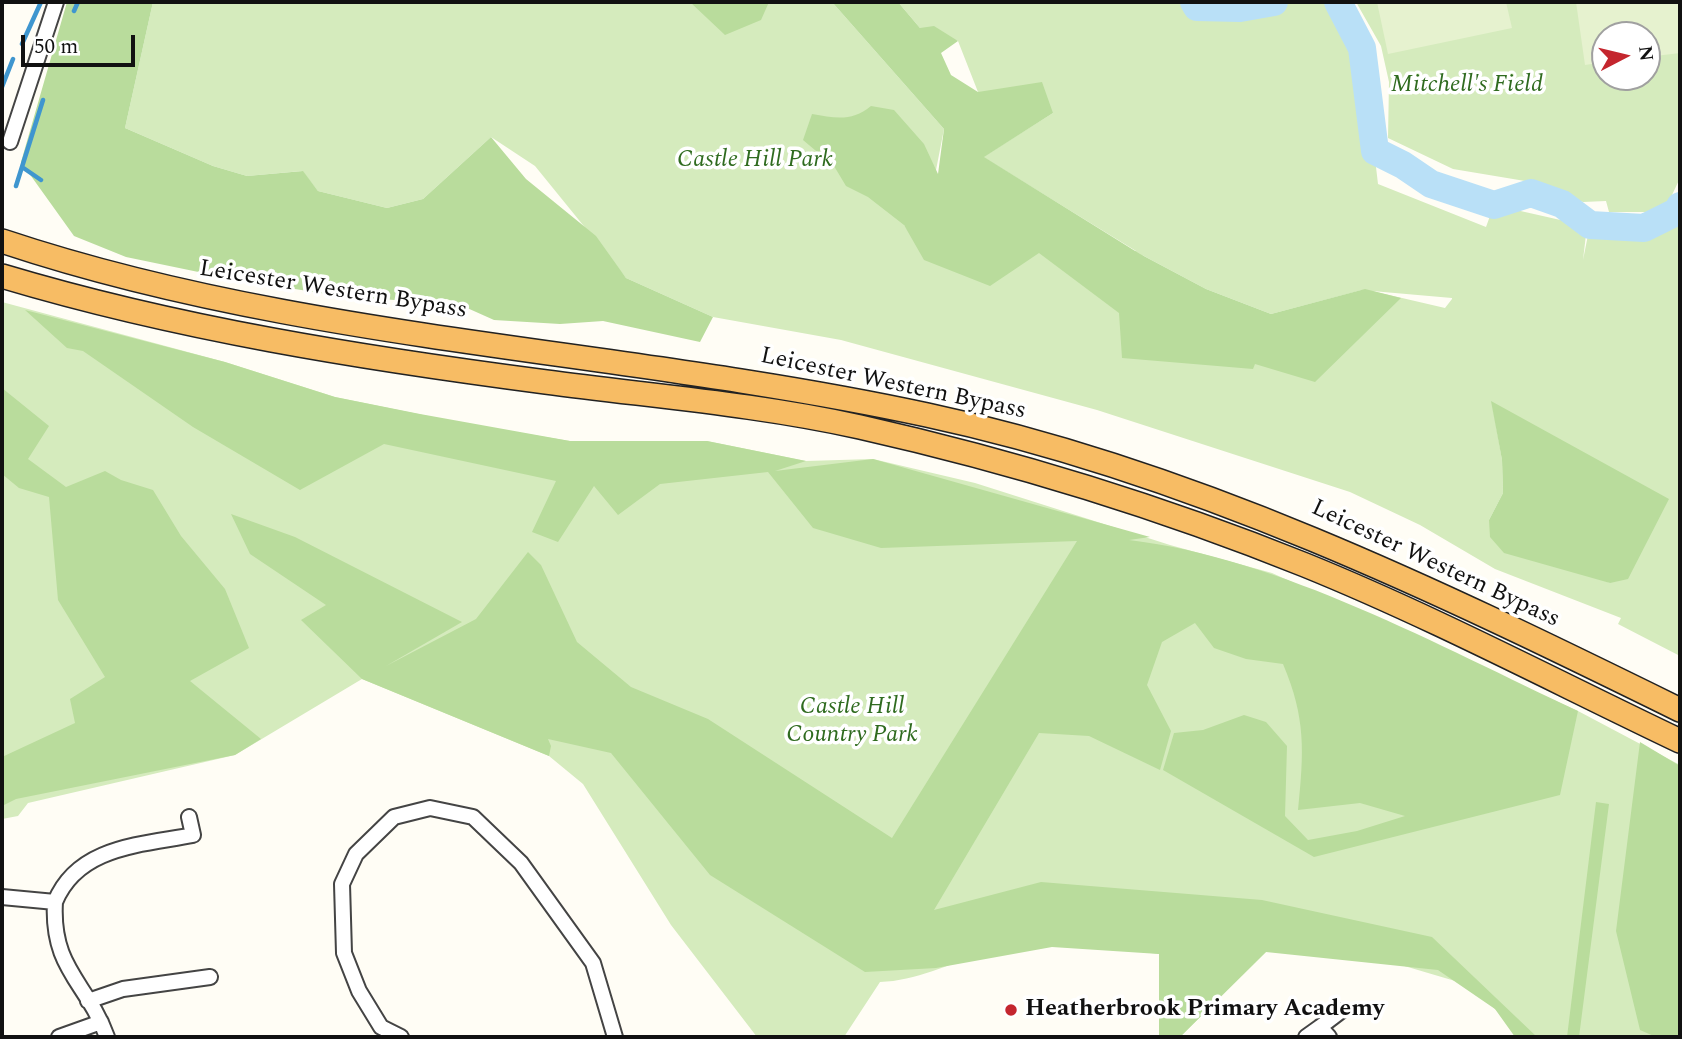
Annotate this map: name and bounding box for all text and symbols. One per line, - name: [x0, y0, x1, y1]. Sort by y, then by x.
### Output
- scale bar: [24, 21, 138, 65]
- north arrow: [1591, 21, 1661, 91]
- text: 50 m: [34, 31, 78, 63]
- text: N: [1630, 44, 1661, 63]
- park label: Mitchell's Field: [1391, 72, 1543, 100]
- park label: Castle Hill Park: [677, 147, 833, 175]
- street label: Leicester Western Bypass: [197, 256, 469, 326]
- street label: Leicester Western Bypass: [758, 343, 1028, 427]
- street label: Leicester Western Bypass: [1306, 495, 1564, 635]
- park label: Castle Hill Country Park: [786, 694, 918, 750]
- place label: Heatherbrook Primary Academy: [1025, 996, 1384, 1024]
- marker: Heatherbrook Primary Academy: [1003, 1002, 1019, 1018]

